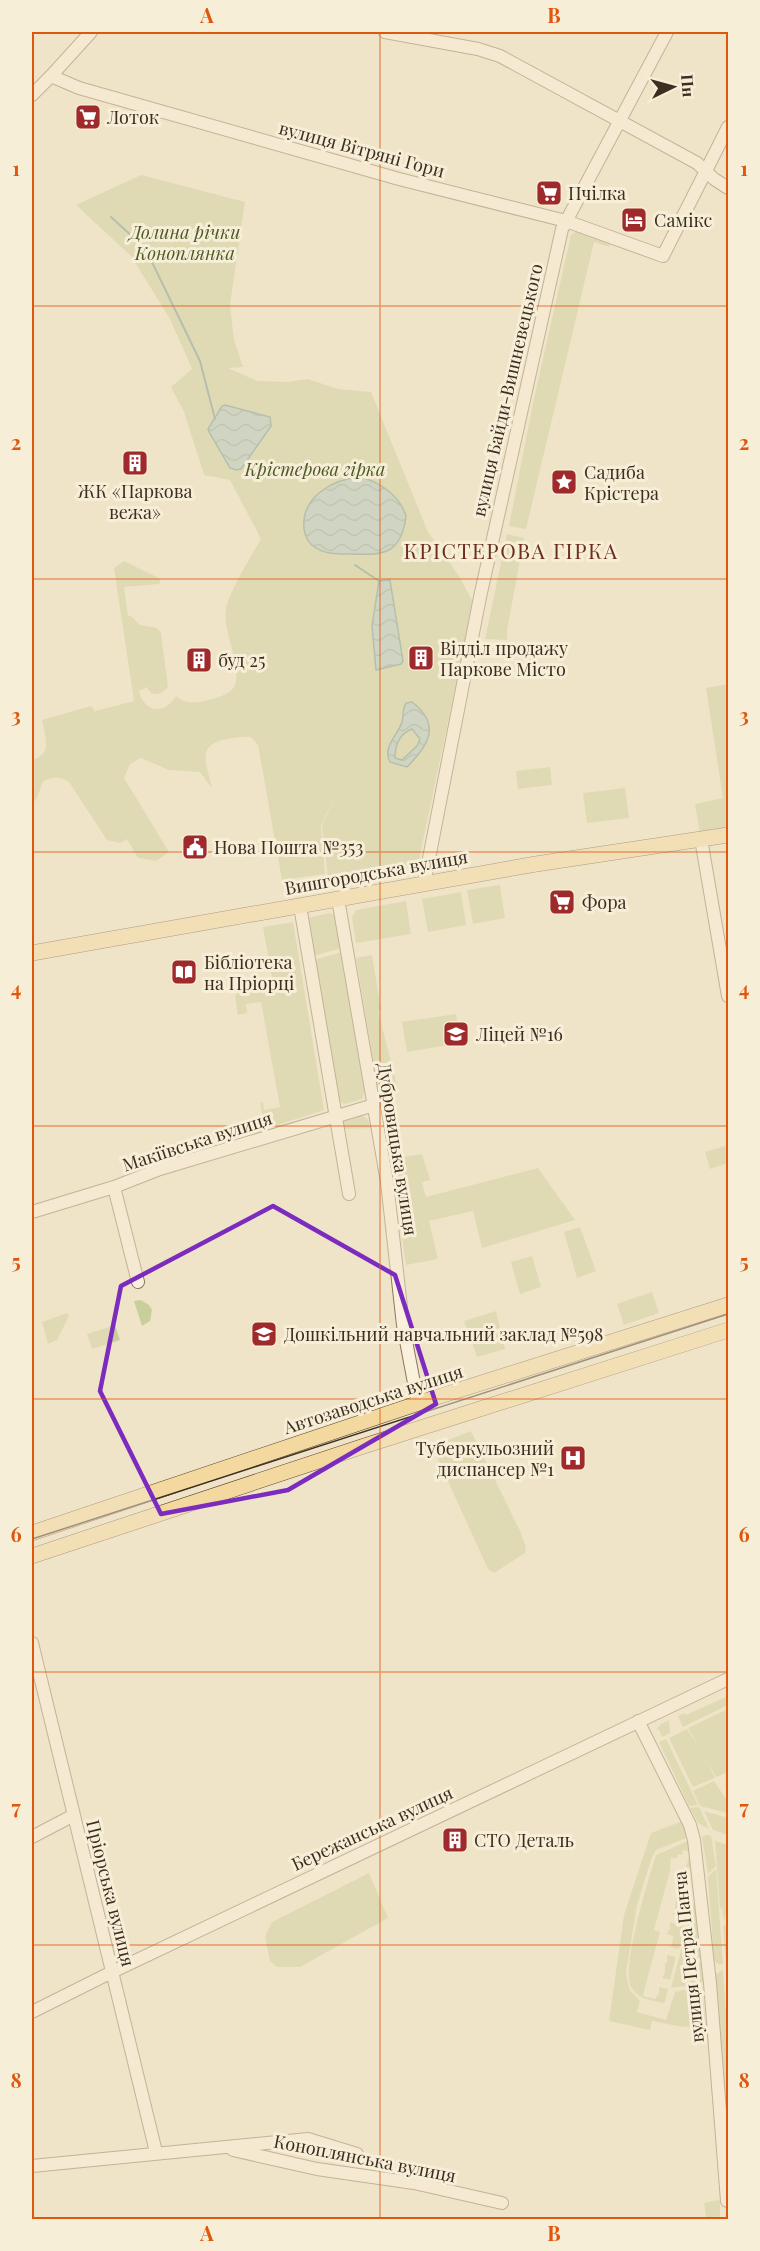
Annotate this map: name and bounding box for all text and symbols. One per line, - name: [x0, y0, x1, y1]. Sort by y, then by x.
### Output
- text: A: [199, 1, 214, 28]
- text: B: [547, 1, 561, 28]
- north arrow: [643, 57, 703, 117]
- text: Пн: [677, 73, 700, 98]
- supermarket icon: Лоток: [73, 102, 103, 132]
- place label: Лоток: [106, 105, 159, 129]
- street label: вулиця Вітряні Гори: [277, 115, 447, 183]
- text: 1: [12, 154, 20, 181]
- text: 1: [740, 154, 748, 181]
- supermarket icon: Пчілка: [534, 178, 564, 208]
- place label: Пчілка: [568, 181, 626, 205]
- hotel icon: Самікс: [619, 205, 649, 235]
- place label: Самікс: [654, 208, 712, 232]
- park label: Долина річки Коноплянка: [127, 220, 240, 265]
- street label: вулиця Байди-Вишневецького: [466, 261, 548, 519]
- text: 2: [11, 428, 21, 455]
- text: 2: [739, 428, 749, 455]
- building icon: ЖК «Паркова вежа»: [120, 448, 150, 478]
- park label: Крістерова гірка: [244, 457, 385, 481]
- place label: Садиба Крістера: [584, 460, 659, 505]
- place icon: Садиба Крістера: [549, 467, 579, 497]
- place label: ЖК «Паркова вежа»: [77, 479, 193, 524]
- district label: КРІСТЕРОВА ГІРКА: [404, 536, 618, 564]
- place label: Відділ продажу Паркове Місто: [440, 636, 568, 681]
- building icon: Відділ продажу Паркове Місто: [406, 643, 436, 673]
- building icon: буд 25: [184, 645, 214, 675]
- place label: буд 25: [218, 648, 265, 672]
- text: 3: [11, 701, 21, 728]
- text: 3: [739, 701, 749, 728]
- public building icon: Нова Пошта №353: [180, 832, 210, 862]
- place label: Нова Пошта №353: [214, 835, 363, 859]
- street label: Вишгородська вулиця: [283, 844, 470, 900]
- supermarket icon: Фора: [547, 887, 577, 917]
- place label: Фора: [582, 890, 627, 914]
- place label: Бібліотека на Пріорці: [204, 950, 294, 995]
- library icon: Бібліотека на Пріорці: [169, 957, 199, 987]
- text: 4: [11, 974, 21, 1001]
- text: 4: [739, 974, 749, 1001]
- school or university icon: Ліцей №16: [441, 1019, 471, 1049]
- place label: Ліцей №16: [475, 1022, 563, 1046]
- street label: Дубровицька вулиця: [372, 1061, 424, 1237]
- street label: Макіївська вулиця: [119, 1105, 275, 1177]
- text: 5: [11, 1247, 21, 1274]
- text: 5: [739, 1247, 749, 1274]
- school or university icon: Дошкільний навчальний заклад №598: [249, 1319, 279, 1349]
- place label: Дошкільний навчальний заклад №598: [284, 1322, 603, 1346]
- street label: Автозаводська вулиця: [279, 1359, 466, 1440]
- place label: Туберкульозний диспансер №1: [415, 1436, 554, 1481]
- hospital icon: Туберкульозний диспансер №1: [558, 1443, 588, 1473]
- text: 6: [10, 1520, 22, 1547]
- text: 6: [738, 1520, 750, 1547]
- street label: Бережанська вулиця: [288, 1780, 457, 1876]
- text: 7: [11, 1793, 21, 1820]
- text: 7: [739, 1793, 749, 1820]
- street label: Пріорська вулиця: [81, 1817, 141, 1969]
- building icon: СТО Деталь: [440, 1825, 470, 1855]
- place label: СТО Деталь: [474, 1828, 574, 1852]
- street label: вулиця Петра Панча: [667, 1870, 709, 2044]
- text: 8: [10, 2066, 22, 2093]
- text: 8: [738, 2066, 750, 2093]
- street label: Коноплянська вулиця: [272, 2129, 459, 2188]
- text: A: [199, 2219, 214, 2246]
- text: B: [547, 2219, 561, 2246]

